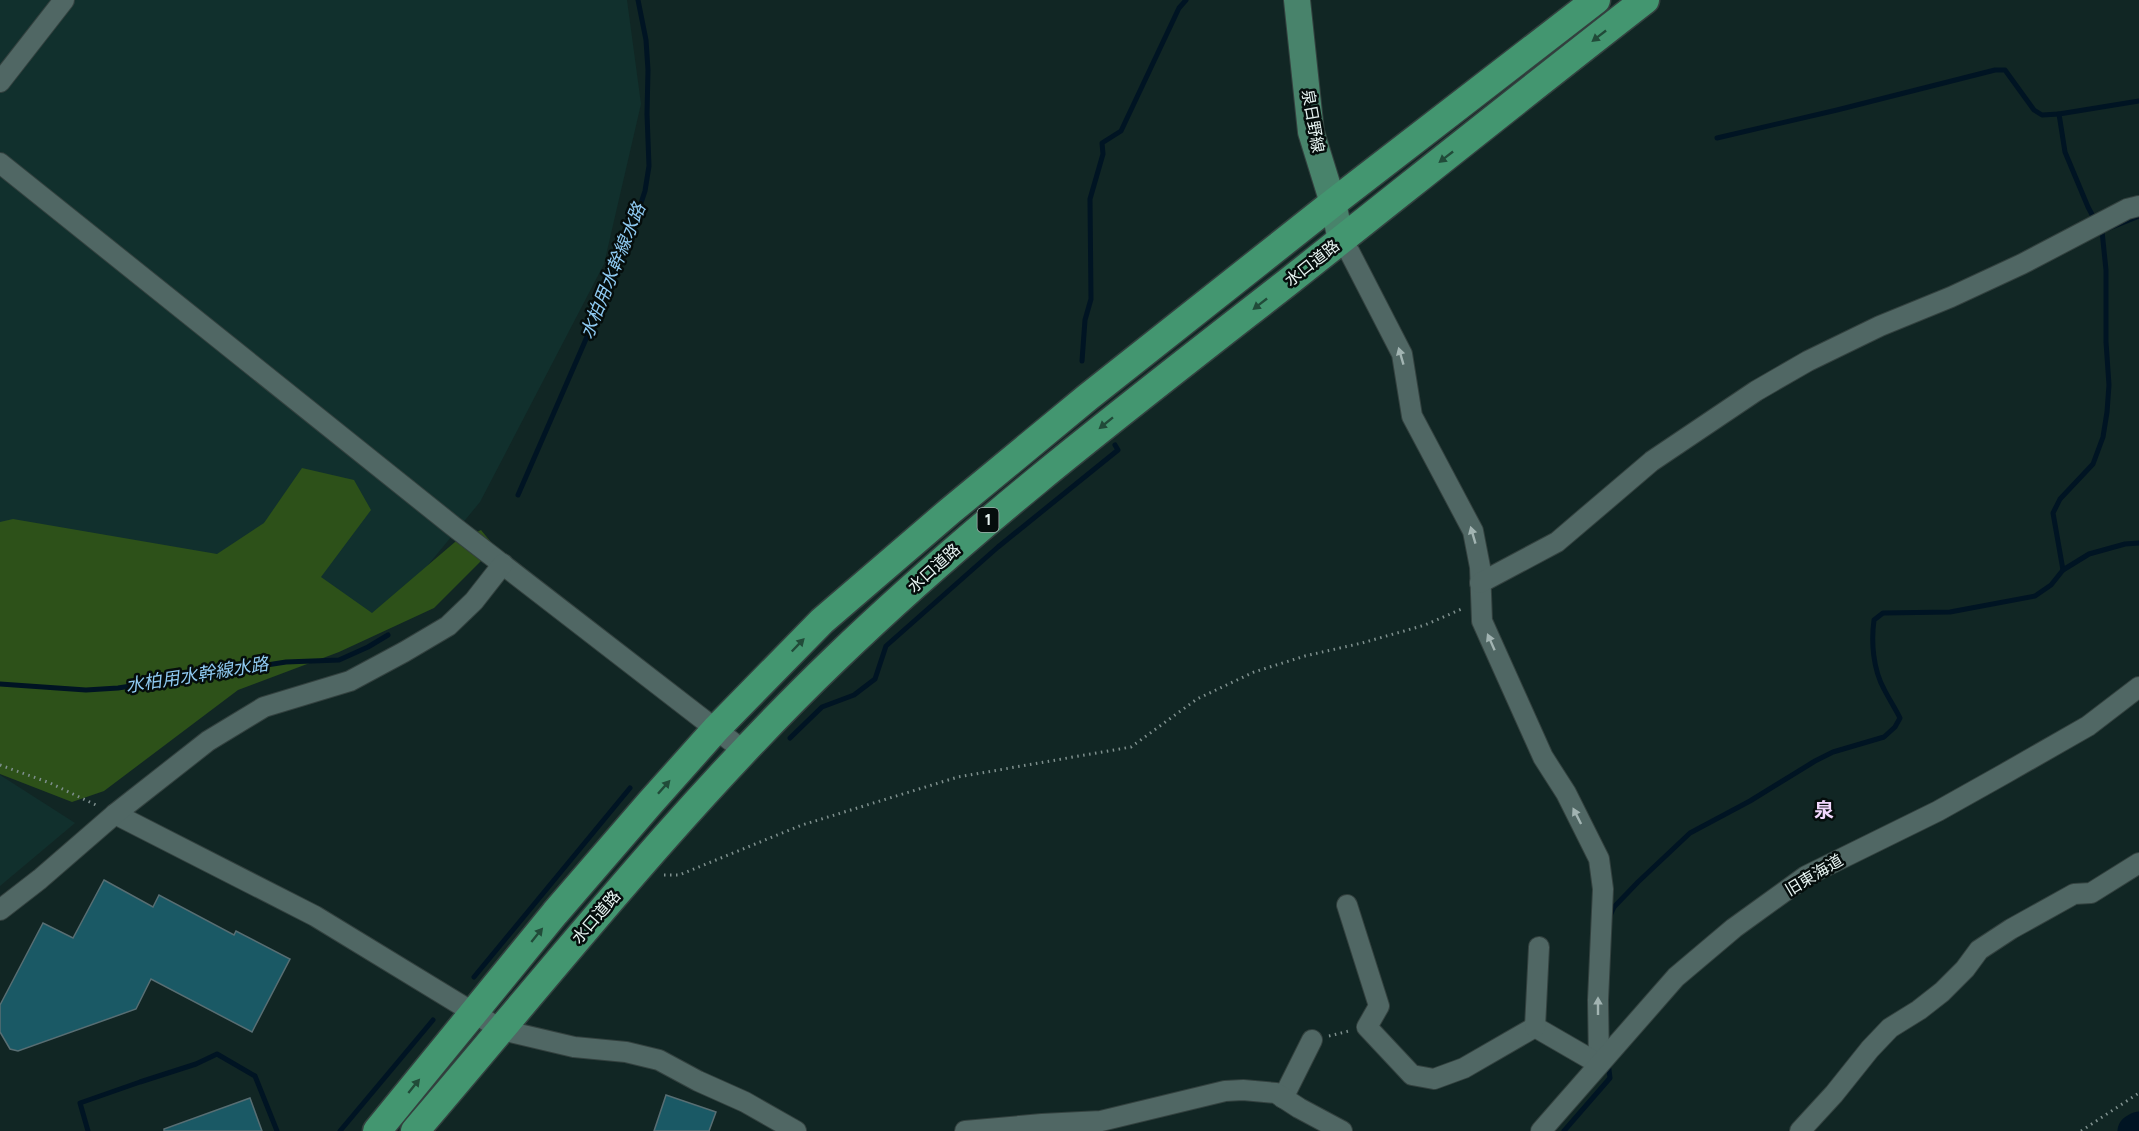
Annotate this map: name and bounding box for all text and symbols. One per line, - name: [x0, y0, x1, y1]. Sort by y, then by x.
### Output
- one-way arrow: [1591, 29, 1607, 42]
- street label: 泉日野線: [1298, 88, 1328, 154]
- one-way arrow: [1439, 150, 1454, 163]
- water label: 水柏用水幹線水路: [576, 198, 651, 342]
- street label: 水口道路: [1281, 236, 1343, 290]
- one-way arrow: [1252, 297, 1267, 309]
- one-way arrow: [1396, 347, 1405, 365]
- one-way arrow: [1098, 417, 1114, 430]
- road number: 1: [978, 508, 998, 532]
- one-way arrow: [1468, 526, 1477, 544]
- street label: 水口道路: [904, 540, 964, 596]
- one-way arrow: [1487, 633, 1496, 650]
- one-way arrow: [791, 638, 805, 653]
- water label: 水柏用水幹線水路: [124, 653, 272, 697]
- one-way arrow: [657, 779, 671, 794]
- district label: 泉: [1814, 798, 1834, 822]
- one-way arrow: [1573, 807, 1583, 825]
- street label: 旧東海道: [1782, 850, 1846, 900]
- street label: 水口道路: [568, 887, 624, 947]
- one-way arrow: [531, 927, 544, 943]
- one-way arrow: [1593, 996, 1603, 1015]
- one-way arrow: [407, 1078, 420, 1094]

